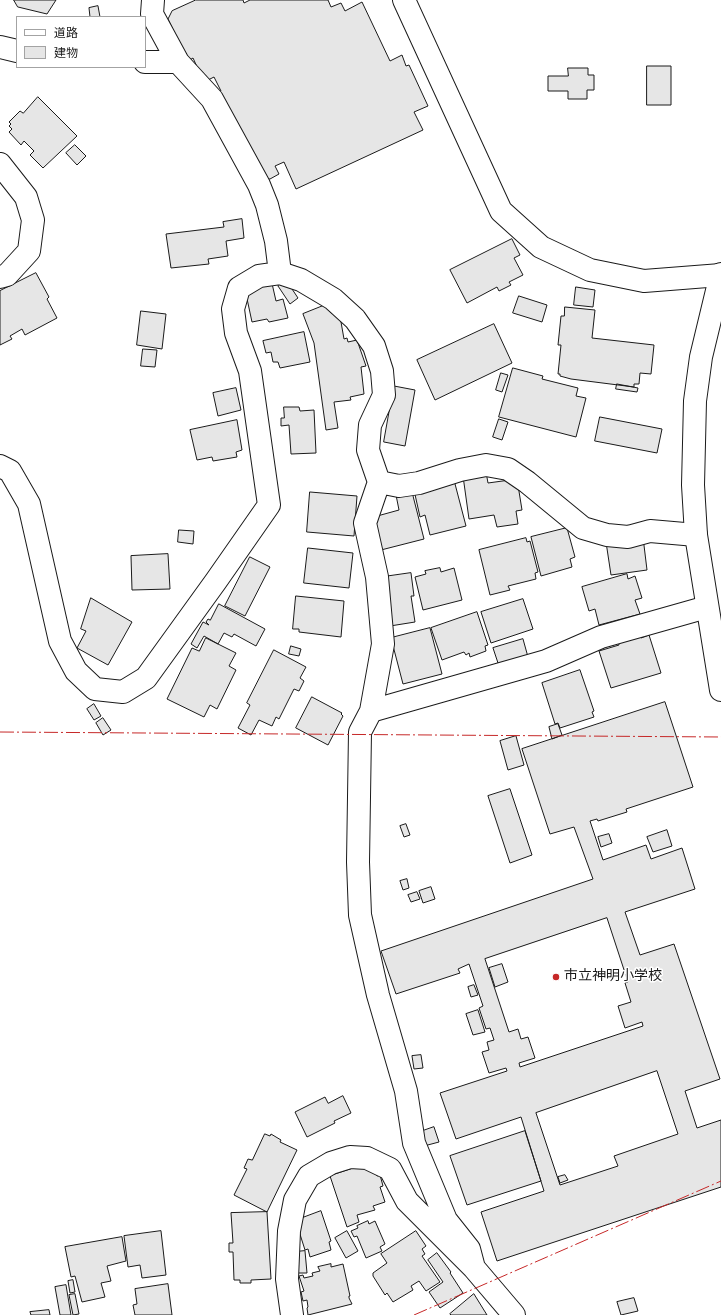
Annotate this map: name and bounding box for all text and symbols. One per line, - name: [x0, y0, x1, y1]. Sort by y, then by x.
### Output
- legend: [16, 16, 146, 68]
- text: 道路: [54, 26, 78, 42]
- text: 建物: [54, 46, 78, 62]
- place label: 市立神明小学校: [564, 969, 662, 985]
- marker: 市立神明小学校: [551, 972, 561, 982]

